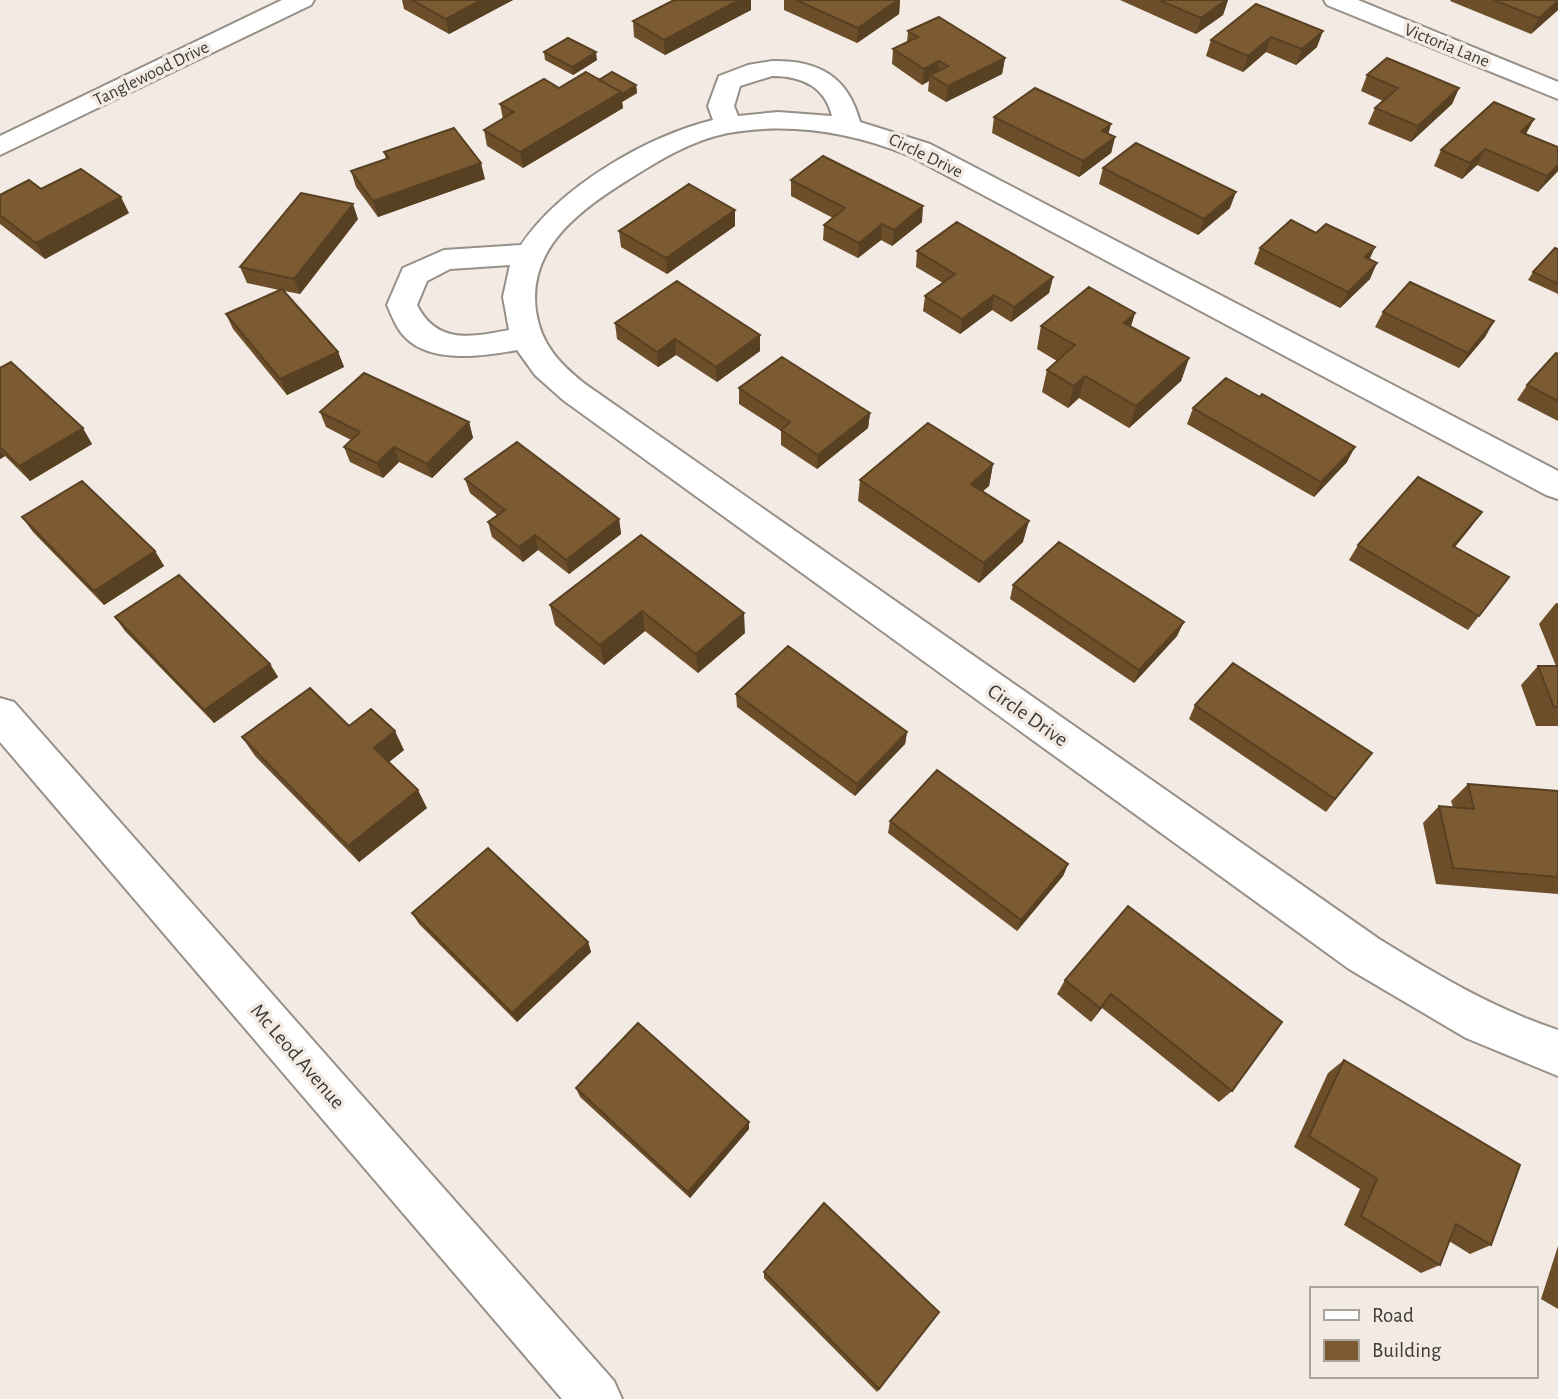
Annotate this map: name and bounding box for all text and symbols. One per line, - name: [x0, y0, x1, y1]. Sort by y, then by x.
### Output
- street label: Victoria Lane: [1401, 21, 1492, 71]
- street label: Tanglewood Drive: [91, 38, 212, 110]
- street label: Circle Drive: [886, 130, 965, 181]
- street label: Circle Drive: [984, 680, 1072, 751]
- street label: Mc Leod Avenue: [246, 1000, 349, 1113]
- legend: [1310, 1287, 1537, 1378]
- text: Road: [1372, 1305, 1414, 1326]
- text: Building: [1372, 1340, 1442, 1361]

